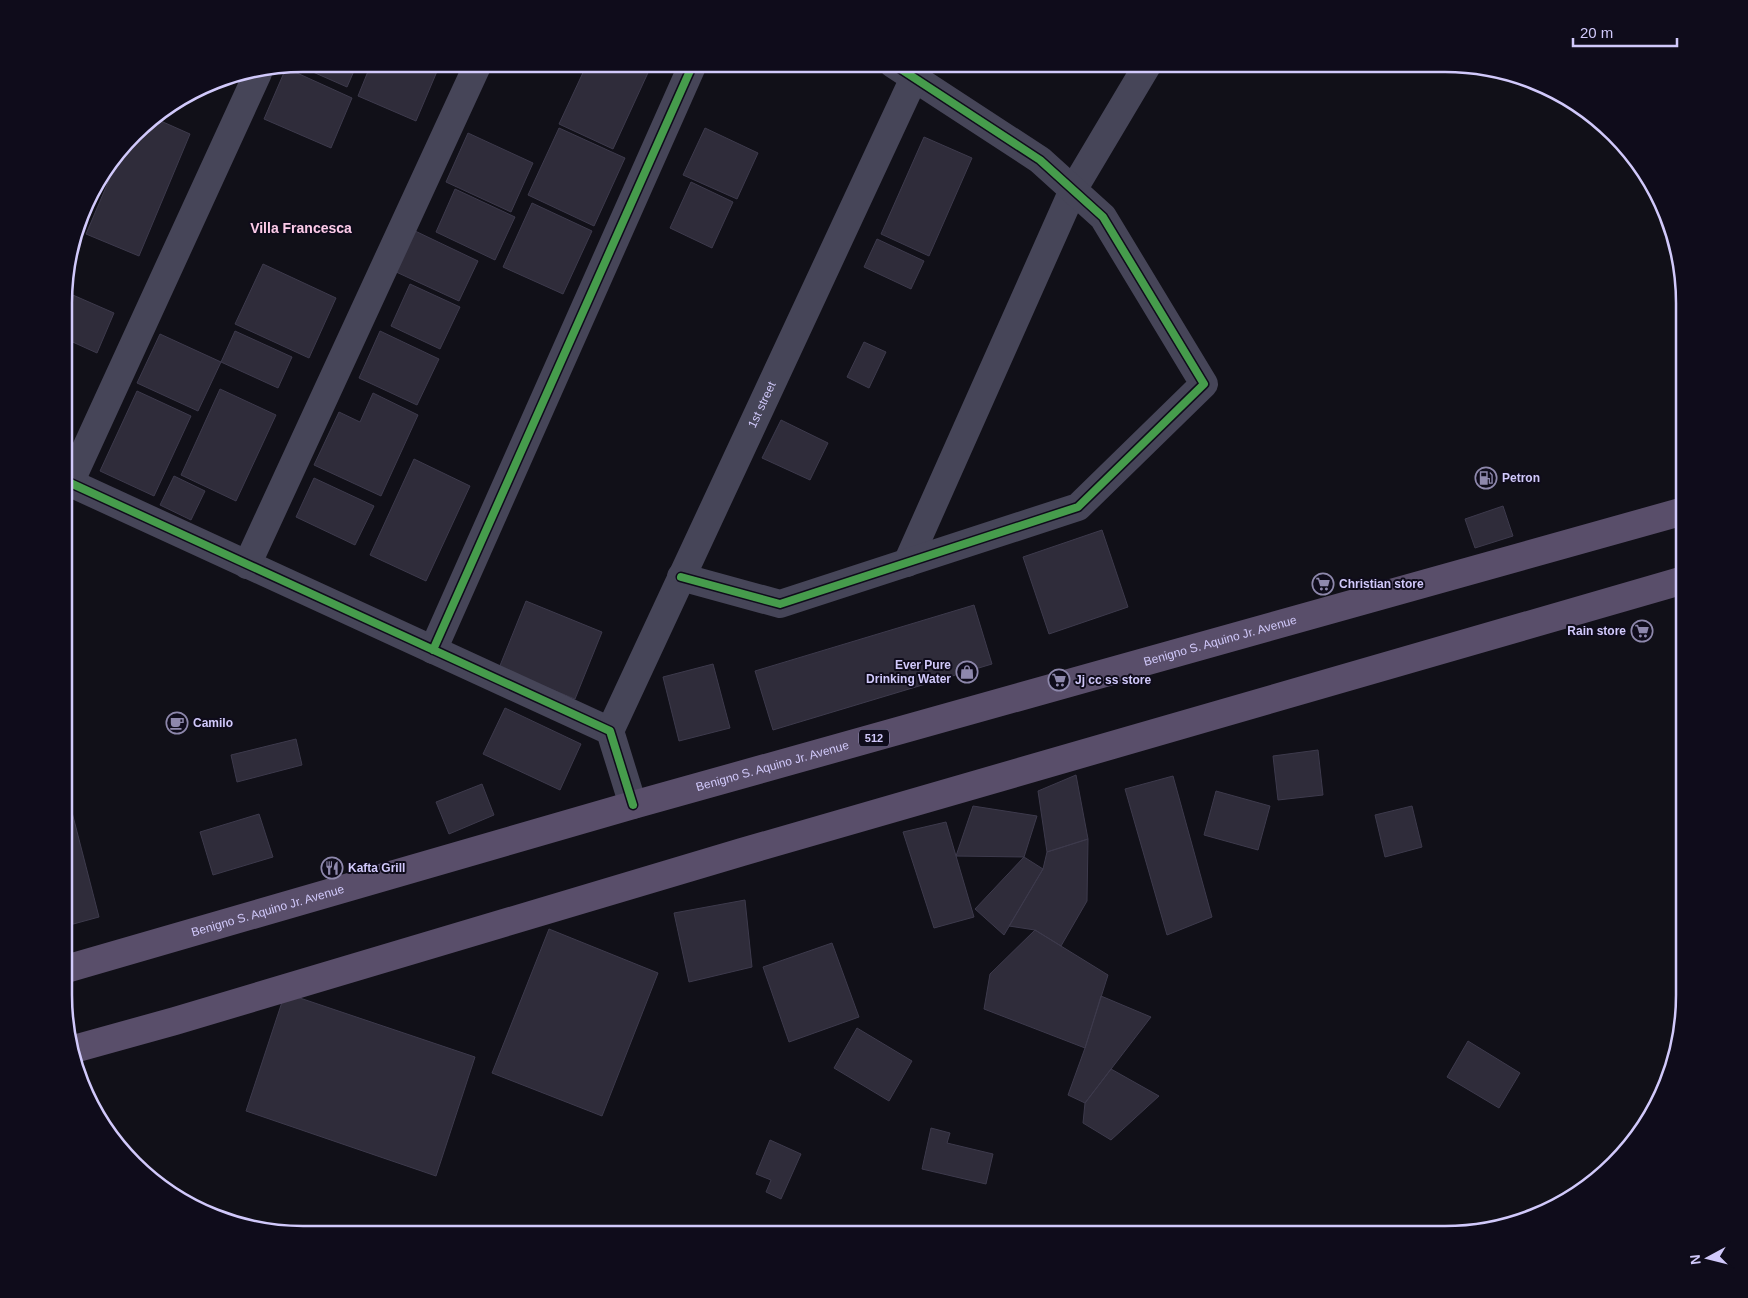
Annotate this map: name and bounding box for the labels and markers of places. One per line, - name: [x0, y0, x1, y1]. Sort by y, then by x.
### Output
- fuel station icon: Petron: [1474, 466, 1498, 490]
- place label: Petron: [1502, 471, 1540, 485]
- supermarket icon: Christian store: [1311, 572, 1335, 596]
- place label: Christian store: [1339, 577, 1424, 591]
- supermarket icon: Rain store: [1630, 619, 1654, 643]
- place label: Rain store: [1567, 624, 1626, 638]
- place label: Ever Pure Drinking Water: [866, 658, 951, 686]
- shop icon: Ever Pure Drinking Water: [955, 660, 979, 684]
- supermarket icon: Jj cc ss store: [1047, 668, 1071, 692]
- place label: Jj cc ss store: [1075, 673, 1151, 687]
- cafe icon: Camilo: [165, 711, 189, 735]
- place label: Camilo: [193, 716, 233, 730]
- restaurant icon: Kafta Grill: [320, 856, 344, 880]
- place label: Kafta Grill: [348, 861, 405, 875]

